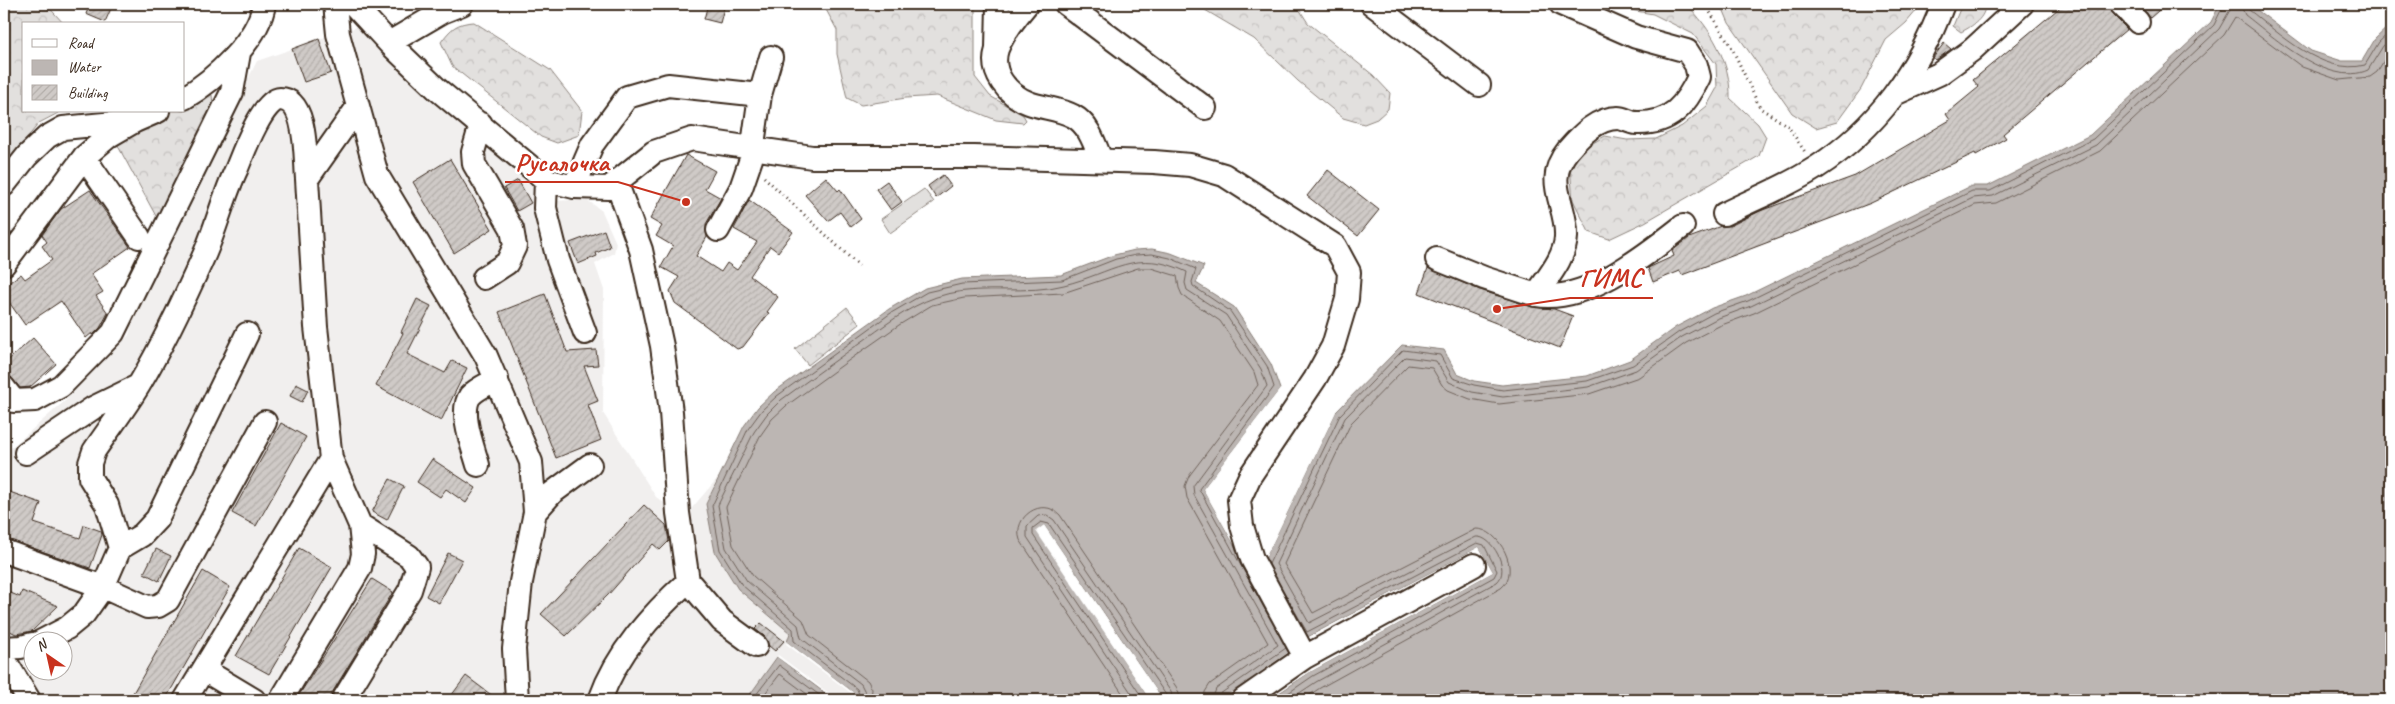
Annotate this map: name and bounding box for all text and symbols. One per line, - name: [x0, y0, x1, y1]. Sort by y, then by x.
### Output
- legend: [22, 22, 185, 112]
- text: Road: [68, 34, 95, 53]
- text: Water: [68, 58, 102, 77]
- text: Building: [68, 84, 108, 103]
- callout: Русалочка: [505, 141, 618, 182]
- text: Русалочка: [515, 146, 611, 179]
- callout: ГИМС: [1570, 257, 1653, 298]
- text: ГИМС: [1580, 261, 1646, 294]
- north arrow: [22, 632, 72, 682]
- text: N: [33, 635, 51, 655]

